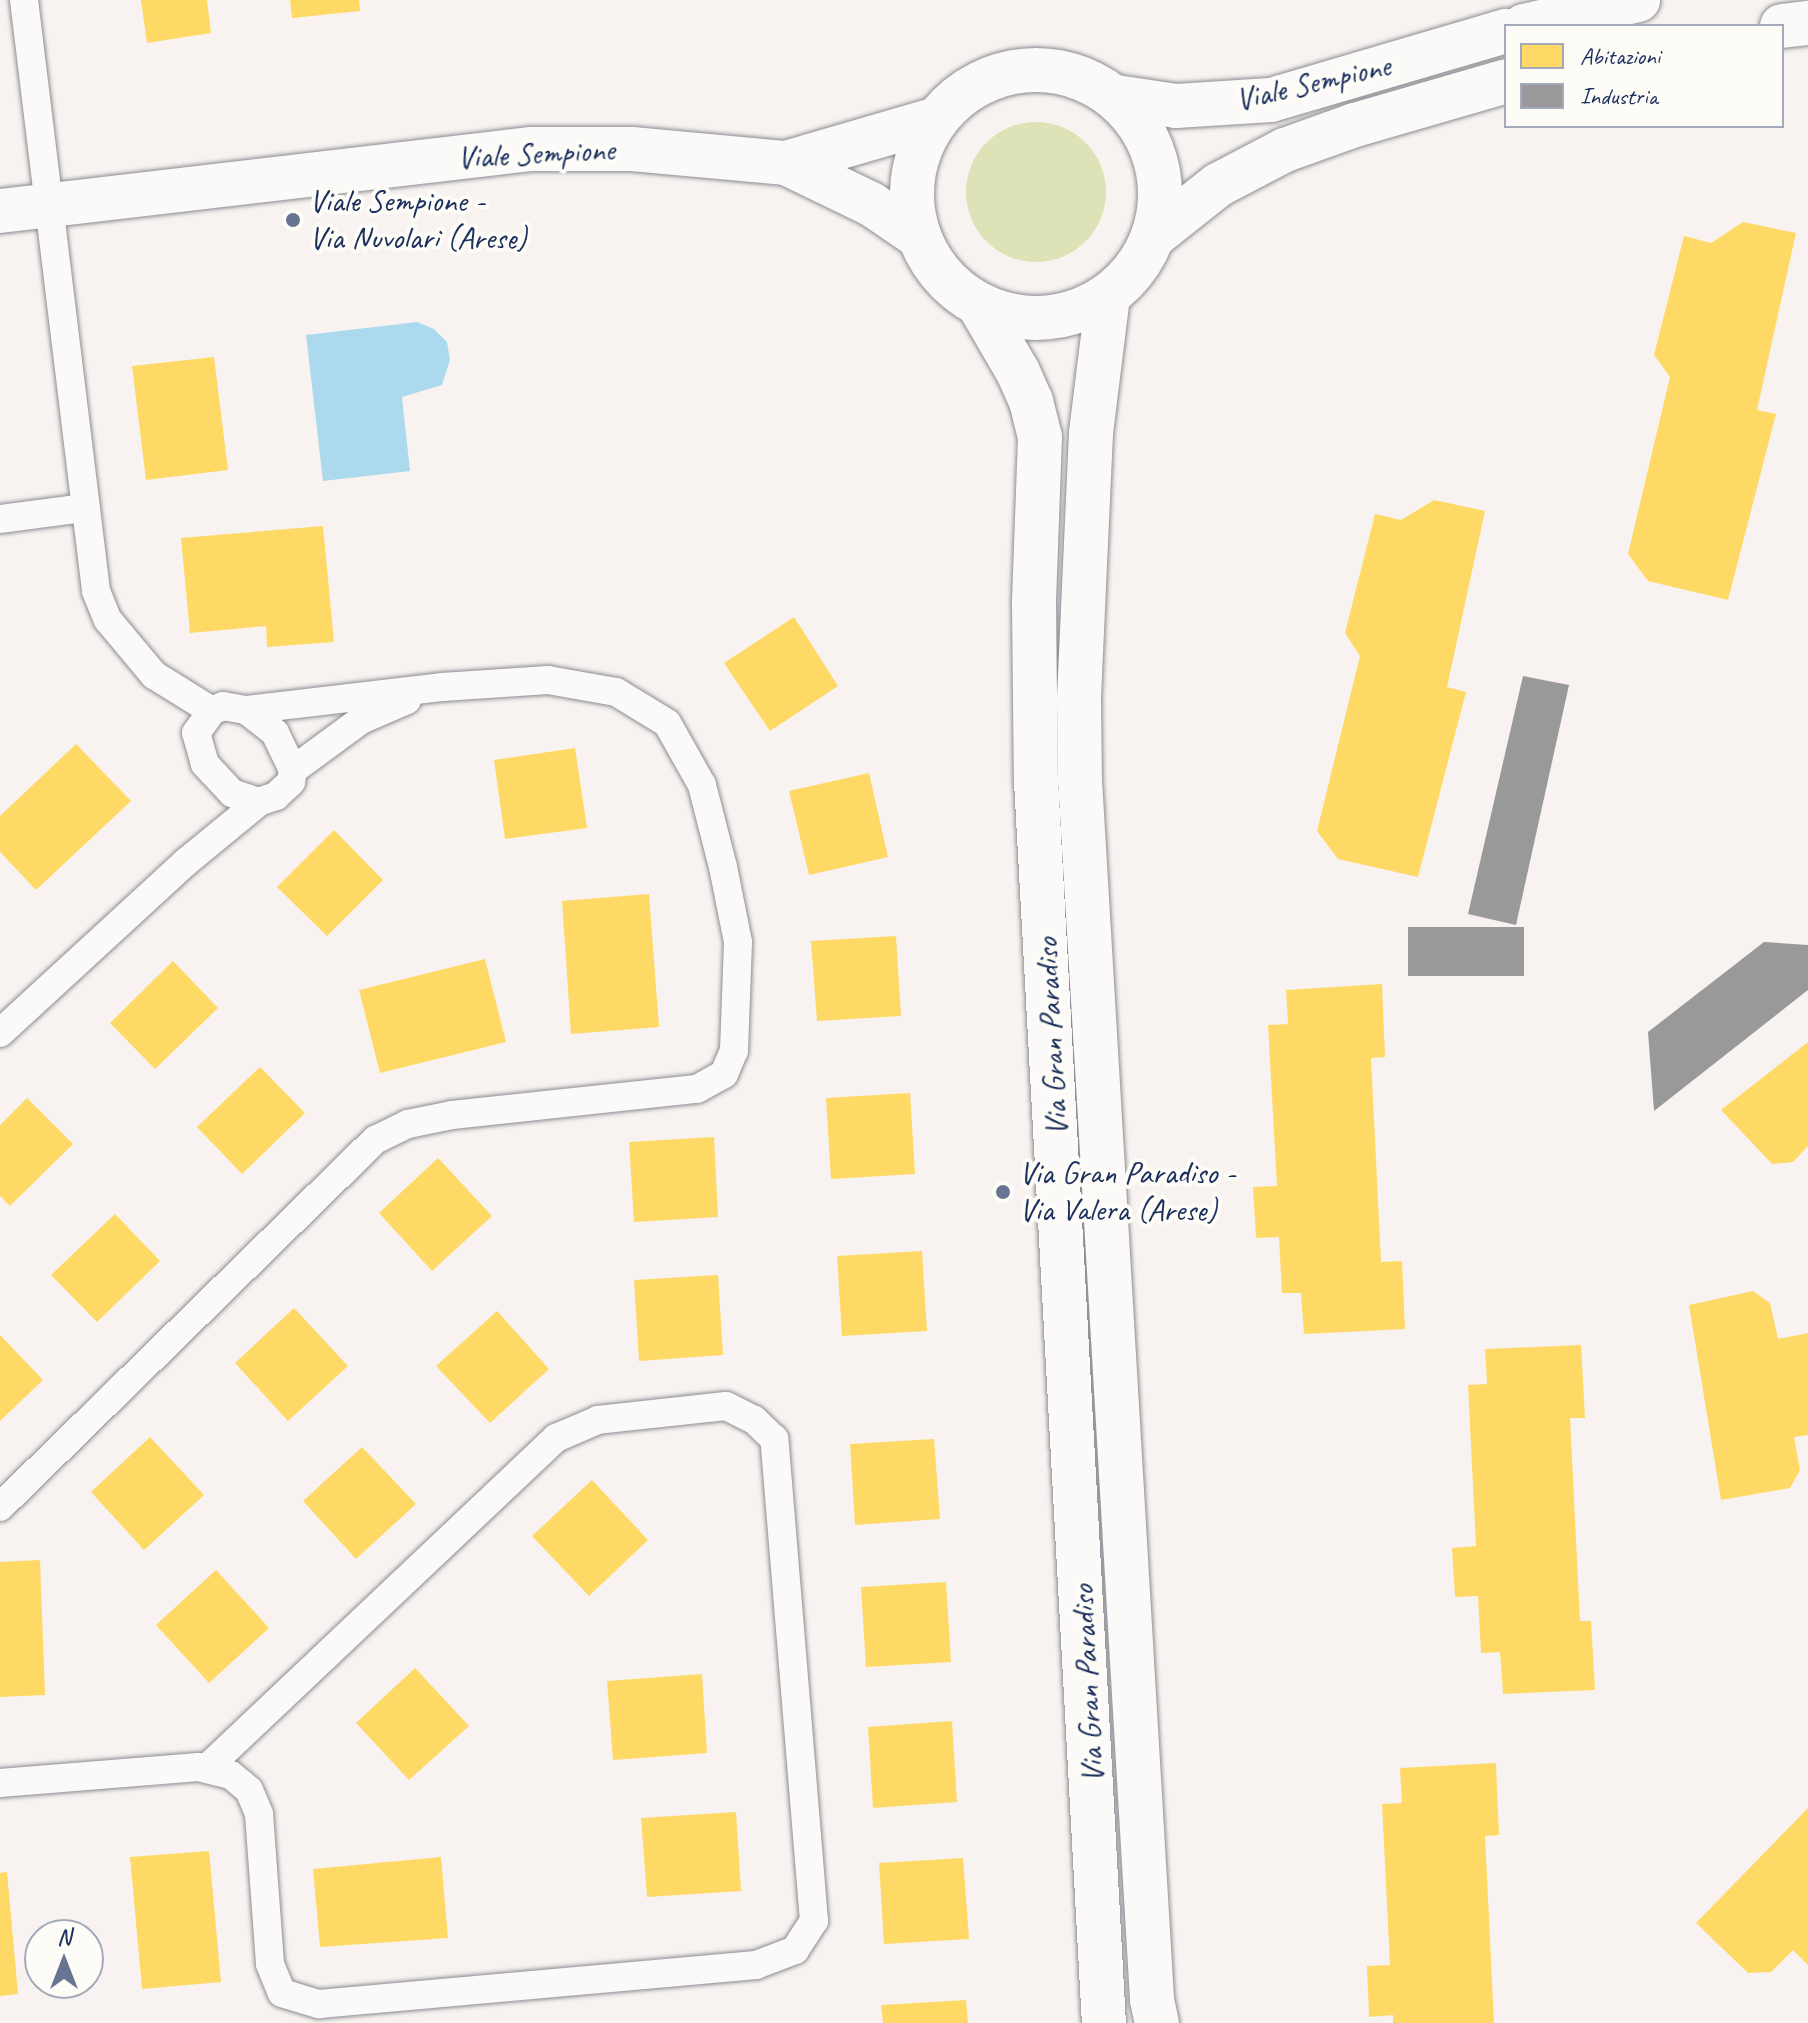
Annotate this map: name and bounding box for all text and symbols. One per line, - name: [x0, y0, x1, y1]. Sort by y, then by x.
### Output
- legend: [1504, 24, 1784, 128]
- text: Abitazioni: [1580, 41, 1660, 71]
- street label: Viale Sempione: [1233, 47, 1393, 119]
- text: Industria: [1580, 81, 1658, 111]
- street label: Viale Sempione: [457, 131, 615, 177]
- place label: Viale Sempione - Via Nuvolari (Arese): [309, 183, 528, 258]
- marker: Viale Sempione - Via Nuvolari (Arese): [284, 211, 302, 229]
- street label: Via Gran Paradiso: [1028, 937, 1076, 1137]
- place label: Via Gran Paradiso - Via Valera (Arese): [1019, 1155, 1235, 1230]
- marker: Via Gran Paradiso - Via Valera (Arese): [994, 1183, 1012, 1201]
- street label: Via Gran Paradiso: [1064, 1584, 1112, 1784]
- north arrow: [24, 1919, 104, 1999]
- text: N: [57, 1923, 71, 1951]

